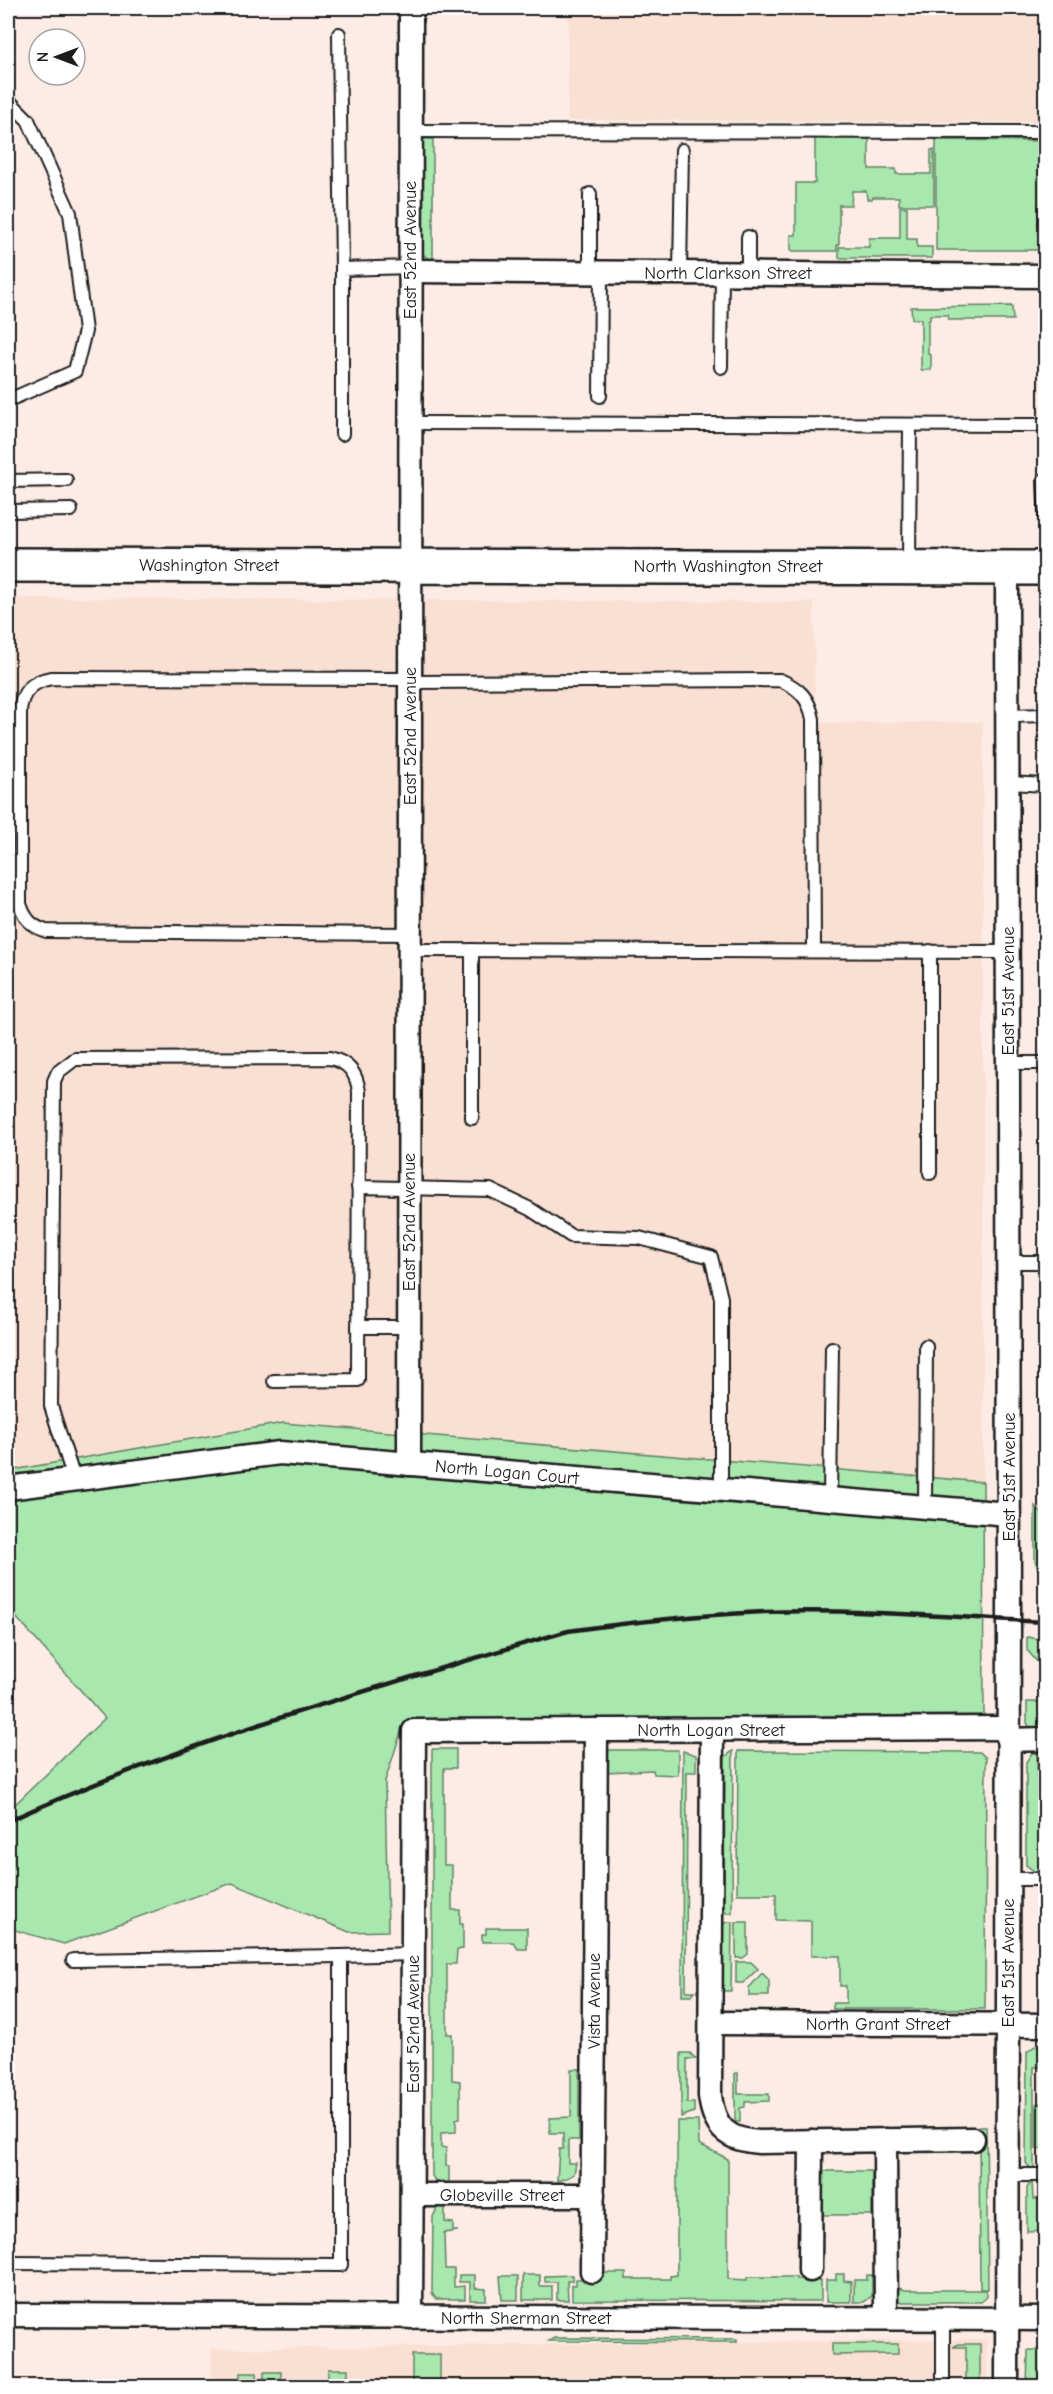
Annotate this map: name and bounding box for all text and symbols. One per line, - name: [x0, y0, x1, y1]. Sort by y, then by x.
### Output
- north arrow: [27, 27, 87, 87]
- text: N: [34, 52, 52, 62]
- street label: East 52nd Avenue: [400, 181, 421, 319]
- street label: North Clarkson Street: [644, 263, 813, 284]
- street label: Washington Street: [139, 555, 280, 576]
- street label: North Washington Street: [634, 556, 823, 577]
- street label: East 52nd Avenue: [400, 667, 421, 805]
- street label: East 51st Avenue: [998, 926, 1019, 1056]
- street label: East 52nd Avenue: [399, 1153, 420, 1291]
- street label: East 51st Avenue: [999, 1412, 1020, 1542]
- street label: North Logan Court: [434, 1456, 581, 1489]
- street label: North Logan Street: [637, 1720, 786, 1741]
- street label: East 51st Avenue: [998, 1898, 1019, 2028]
- street label: Vista Avenue: [584, 1953, 605, 2049]
- street label: East 52nd Avenue: [403, 1955, 424, 2093]
- street label: North Grant Street: [806, 2014, 951, 2035]
- street label: Globeville Street: [440, 2185, 565, 2206]
- street label: North Sherman Street: [441, 2308, 612, 2329]

